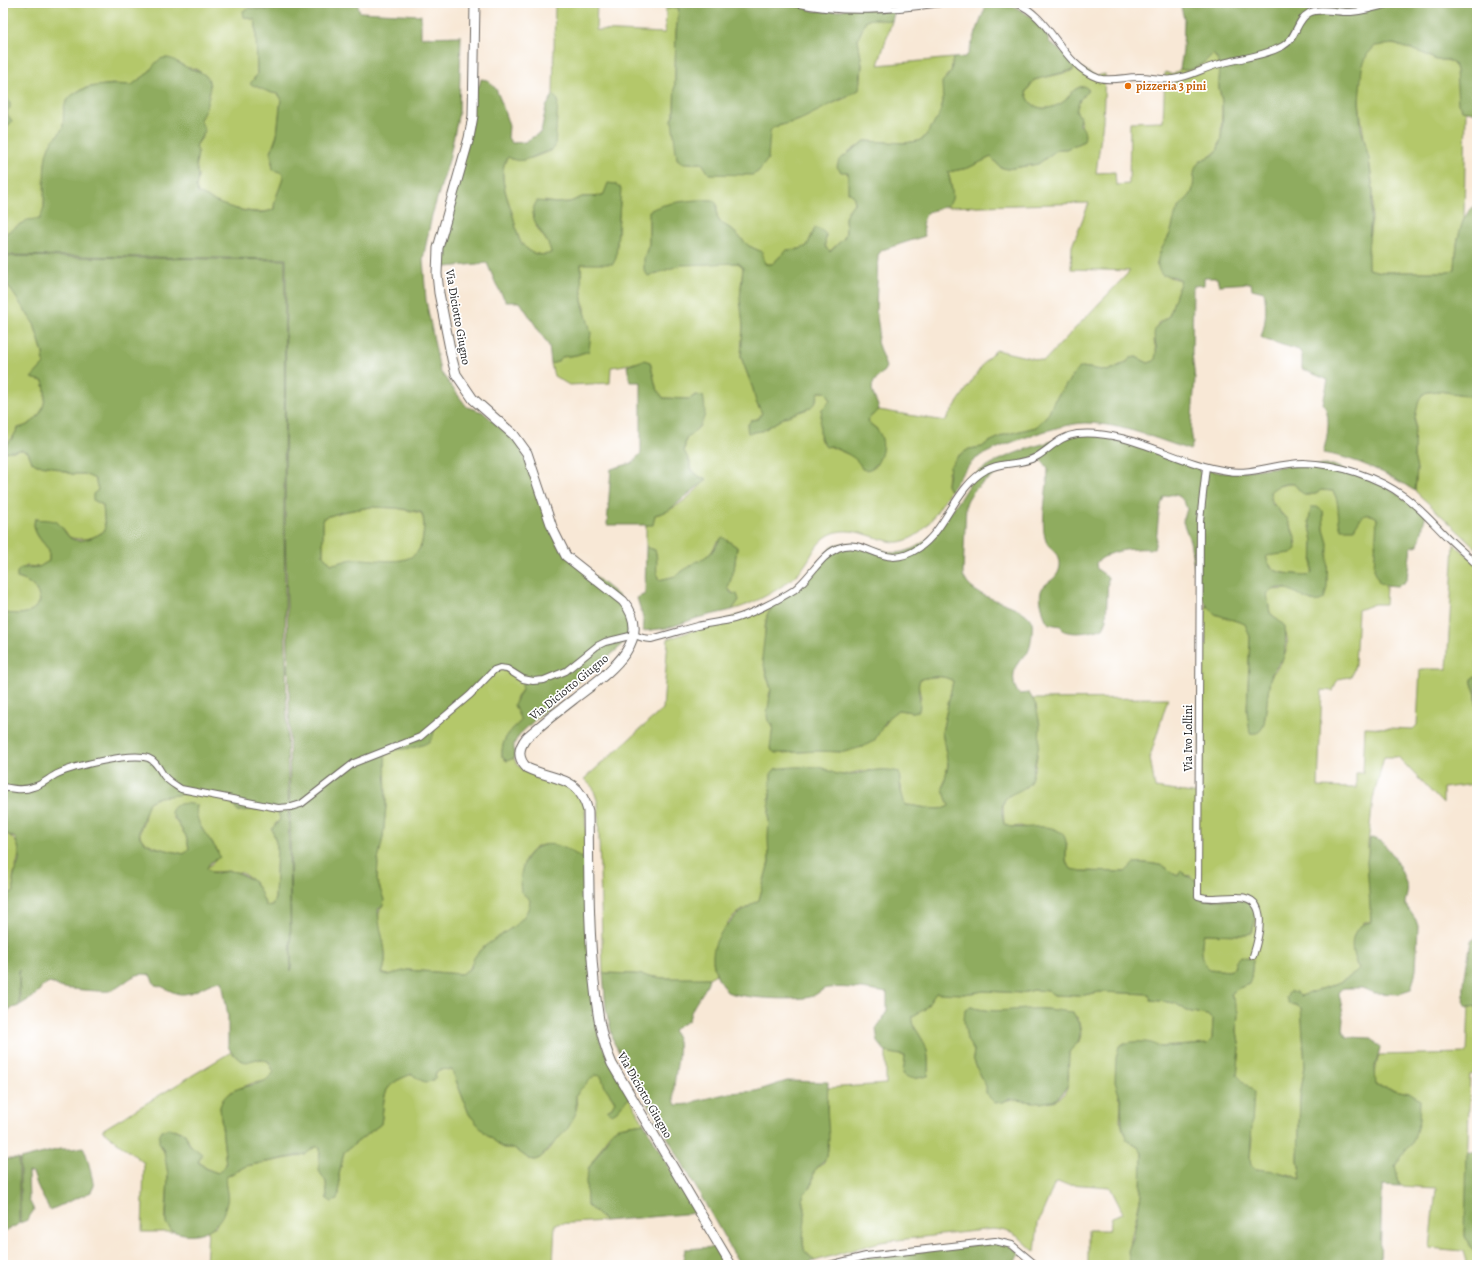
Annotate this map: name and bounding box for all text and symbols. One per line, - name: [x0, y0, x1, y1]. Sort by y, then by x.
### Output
- place label: pizzeria 3 pini: [1136, 78, 1207, 94]
- marker: pizzeria 3 pini: [1123, 81, 1133, 91]
- street label: Via Diciotto Giugno: [442, 267, 474, 366]
- street label: Via Diciotto Giugno: [526, 650, 612, 724]
- street label: Via Ivo Lollini: [1180, 705, 1196, 772]
- street label: Via Diciotto Giugno: [613, 1048, 676, 1141]

